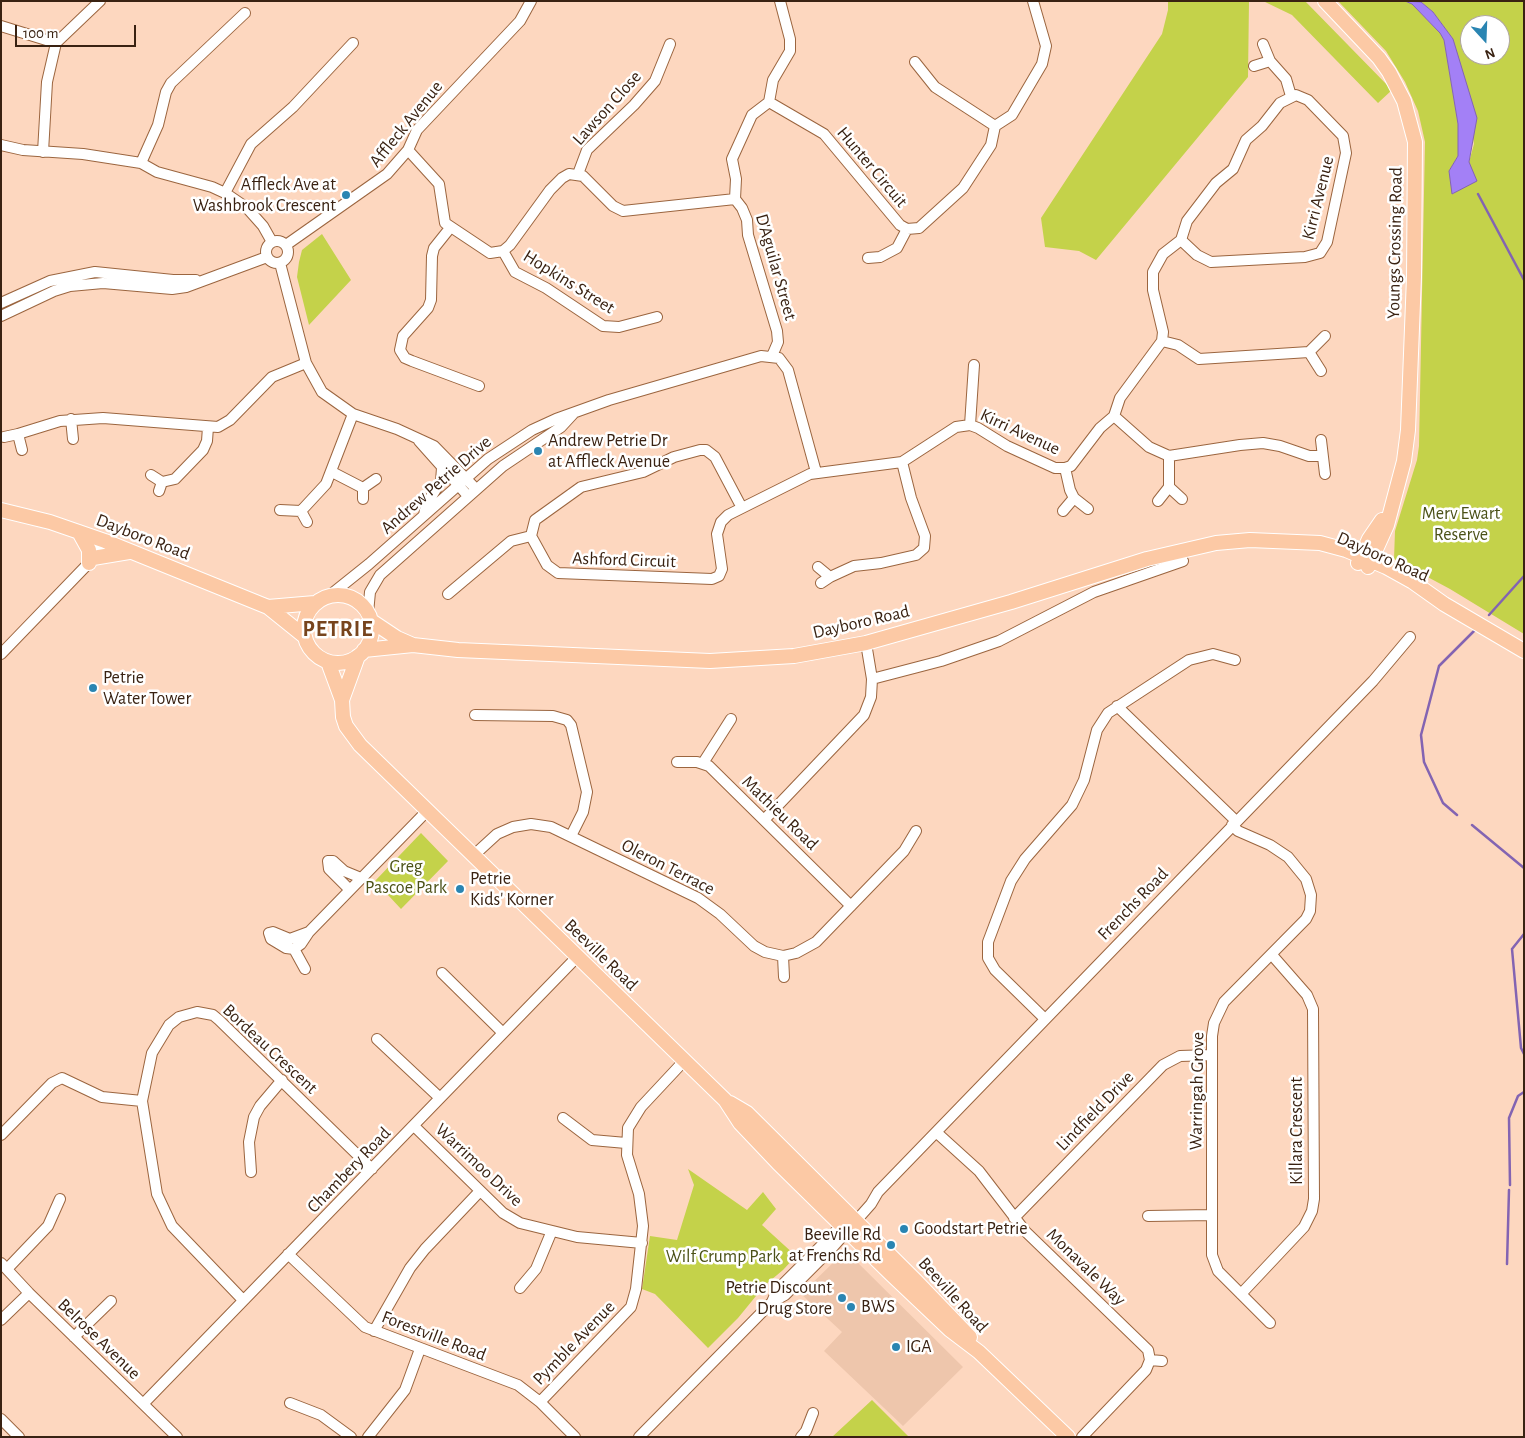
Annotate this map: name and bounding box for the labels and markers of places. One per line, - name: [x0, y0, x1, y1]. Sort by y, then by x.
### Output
- place label: Affleck Ave at Washbrook Crescent: [193, 174, 336, 216]
- marker: Affleck Ave at Washbrook Crescent: [340, 189, 352, 201]
- place label: Andrew Petrie Dr at Affleck Avenue: [548, 430, 670, 472]
- marker: Andrew Petrie Dr at Affleck Avenue: [532, 445, 544, 457]
- place label: Petrie Water Tower: [103, 667, 191, 710]
- marker: Petrie Water Tower: [87, 682, 99, 694]
- place label: Petrie Kids' Korner: [470, 868, 553, 911]
- marker: Petrie Kids' Korner: [454, 883, 466, 895]
- place label: Goodstart Petrie: [914, 1218, 1028, 1240]
- marker: Goodstart Petrie: [898, 1223, 910, 1235]
- place label: Beeville Rd at Frenchs Rd: [789, 1224, 881, 1266]
- marker: Beeville Rd at Frenchs Rd: [885, 1239, 897, 1251]
- place label: Petrie Discount Drug Store: [725, 1277, 832, 1320]
- marker: Petrie Discount Drug Store: [836, 1292, 848, 1304]
- place label: BWS: [861, 1296, 895, 1318]
- marker: BWS: [845, 1301, 857, 1313]
- place label: IGA: [906, 1336, 932, 1358]
- marker: IGA: [890, 1341, 902, 1353]

